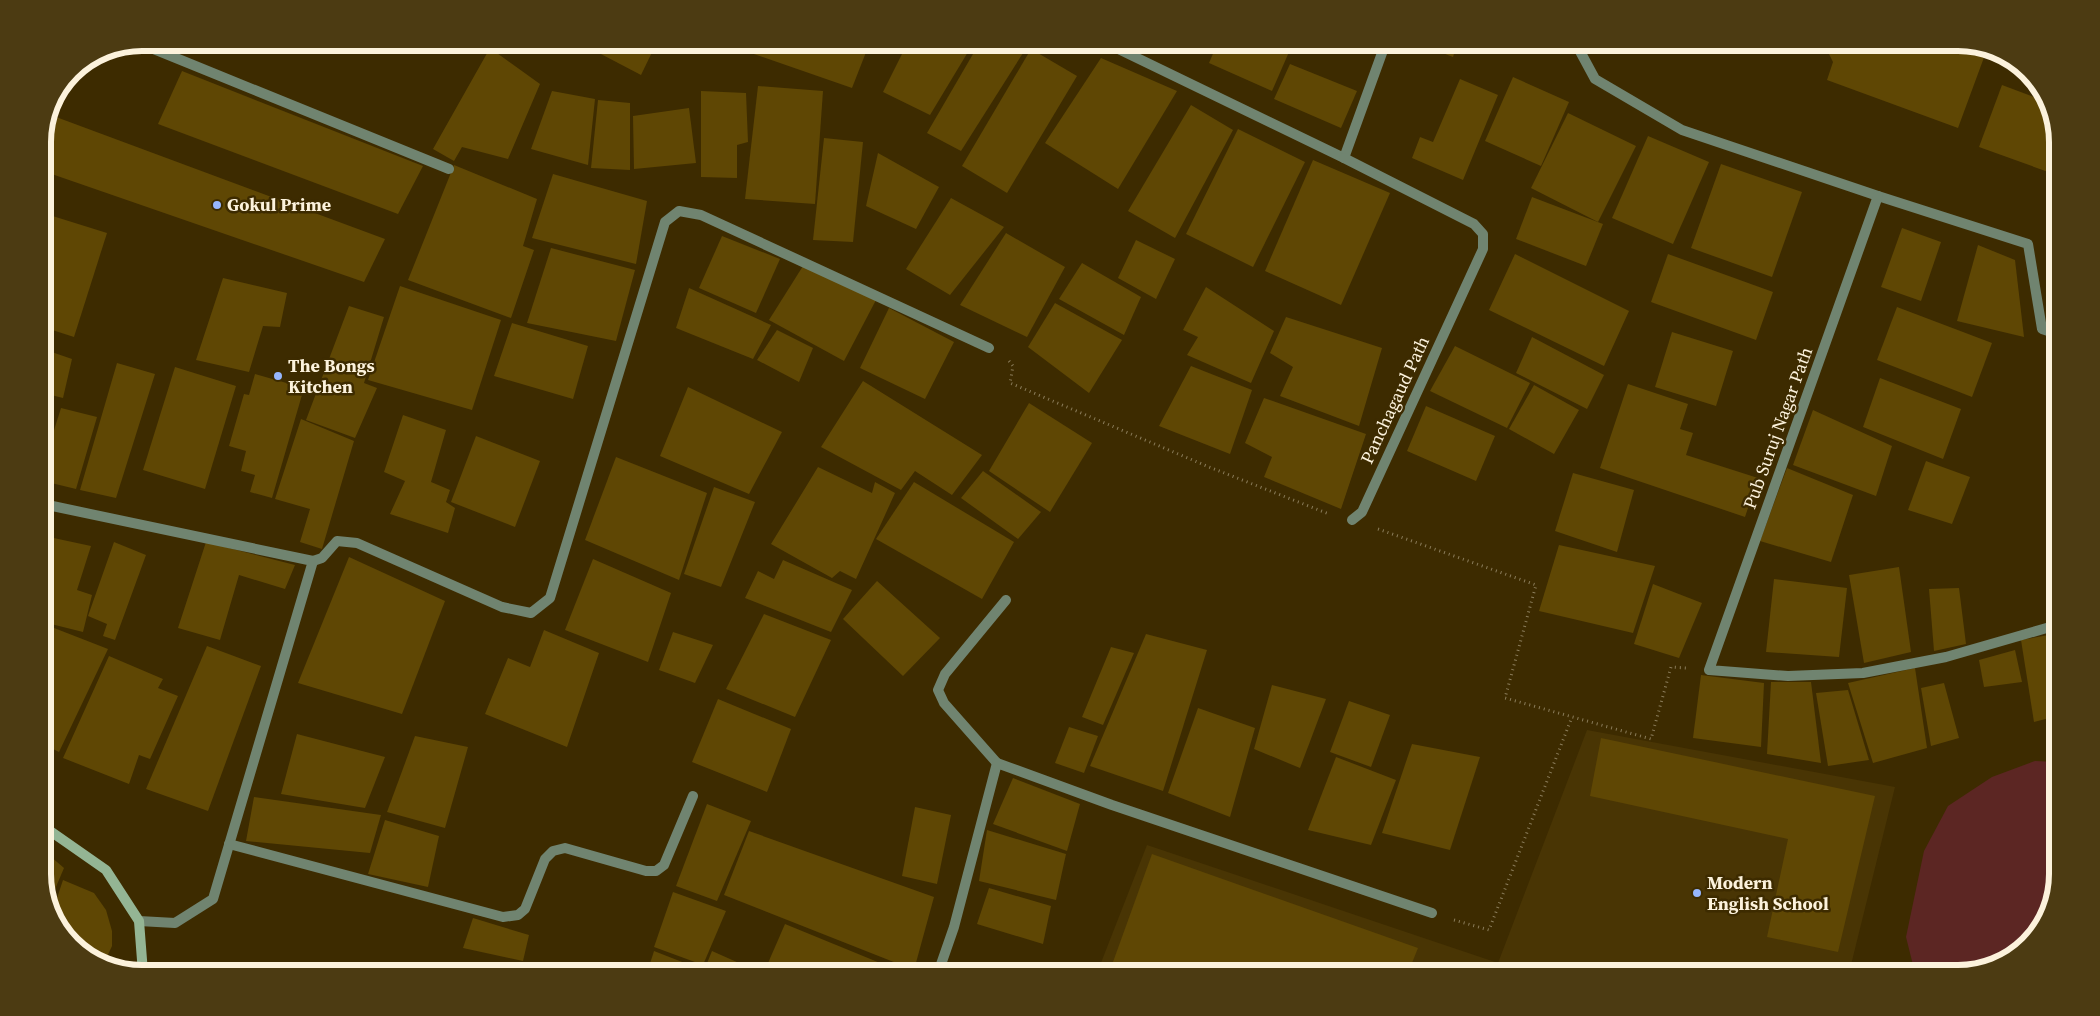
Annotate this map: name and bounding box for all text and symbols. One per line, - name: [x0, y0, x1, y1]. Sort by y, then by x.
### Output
- place label: Gokul Prime: [227, 192, 331, 217]
- marker: Gokul Prime: [211, 199, 223, 211]
- street label: Panchagaud Path: [1354, 332, 1435, 468]
- street label: Pub Suruj Nagar Path: [1737, 343, 1819, 512]
- place label: The Bongs Kitchen: [288, 353, 375, 399]
- marker: The Bongs Kitchen: [272, 370, 284, 382]
- place label: Modern English School: [1707, 870, 1829, 916]
- marker: Modern English School: [1691, 887, 1703, 899]

